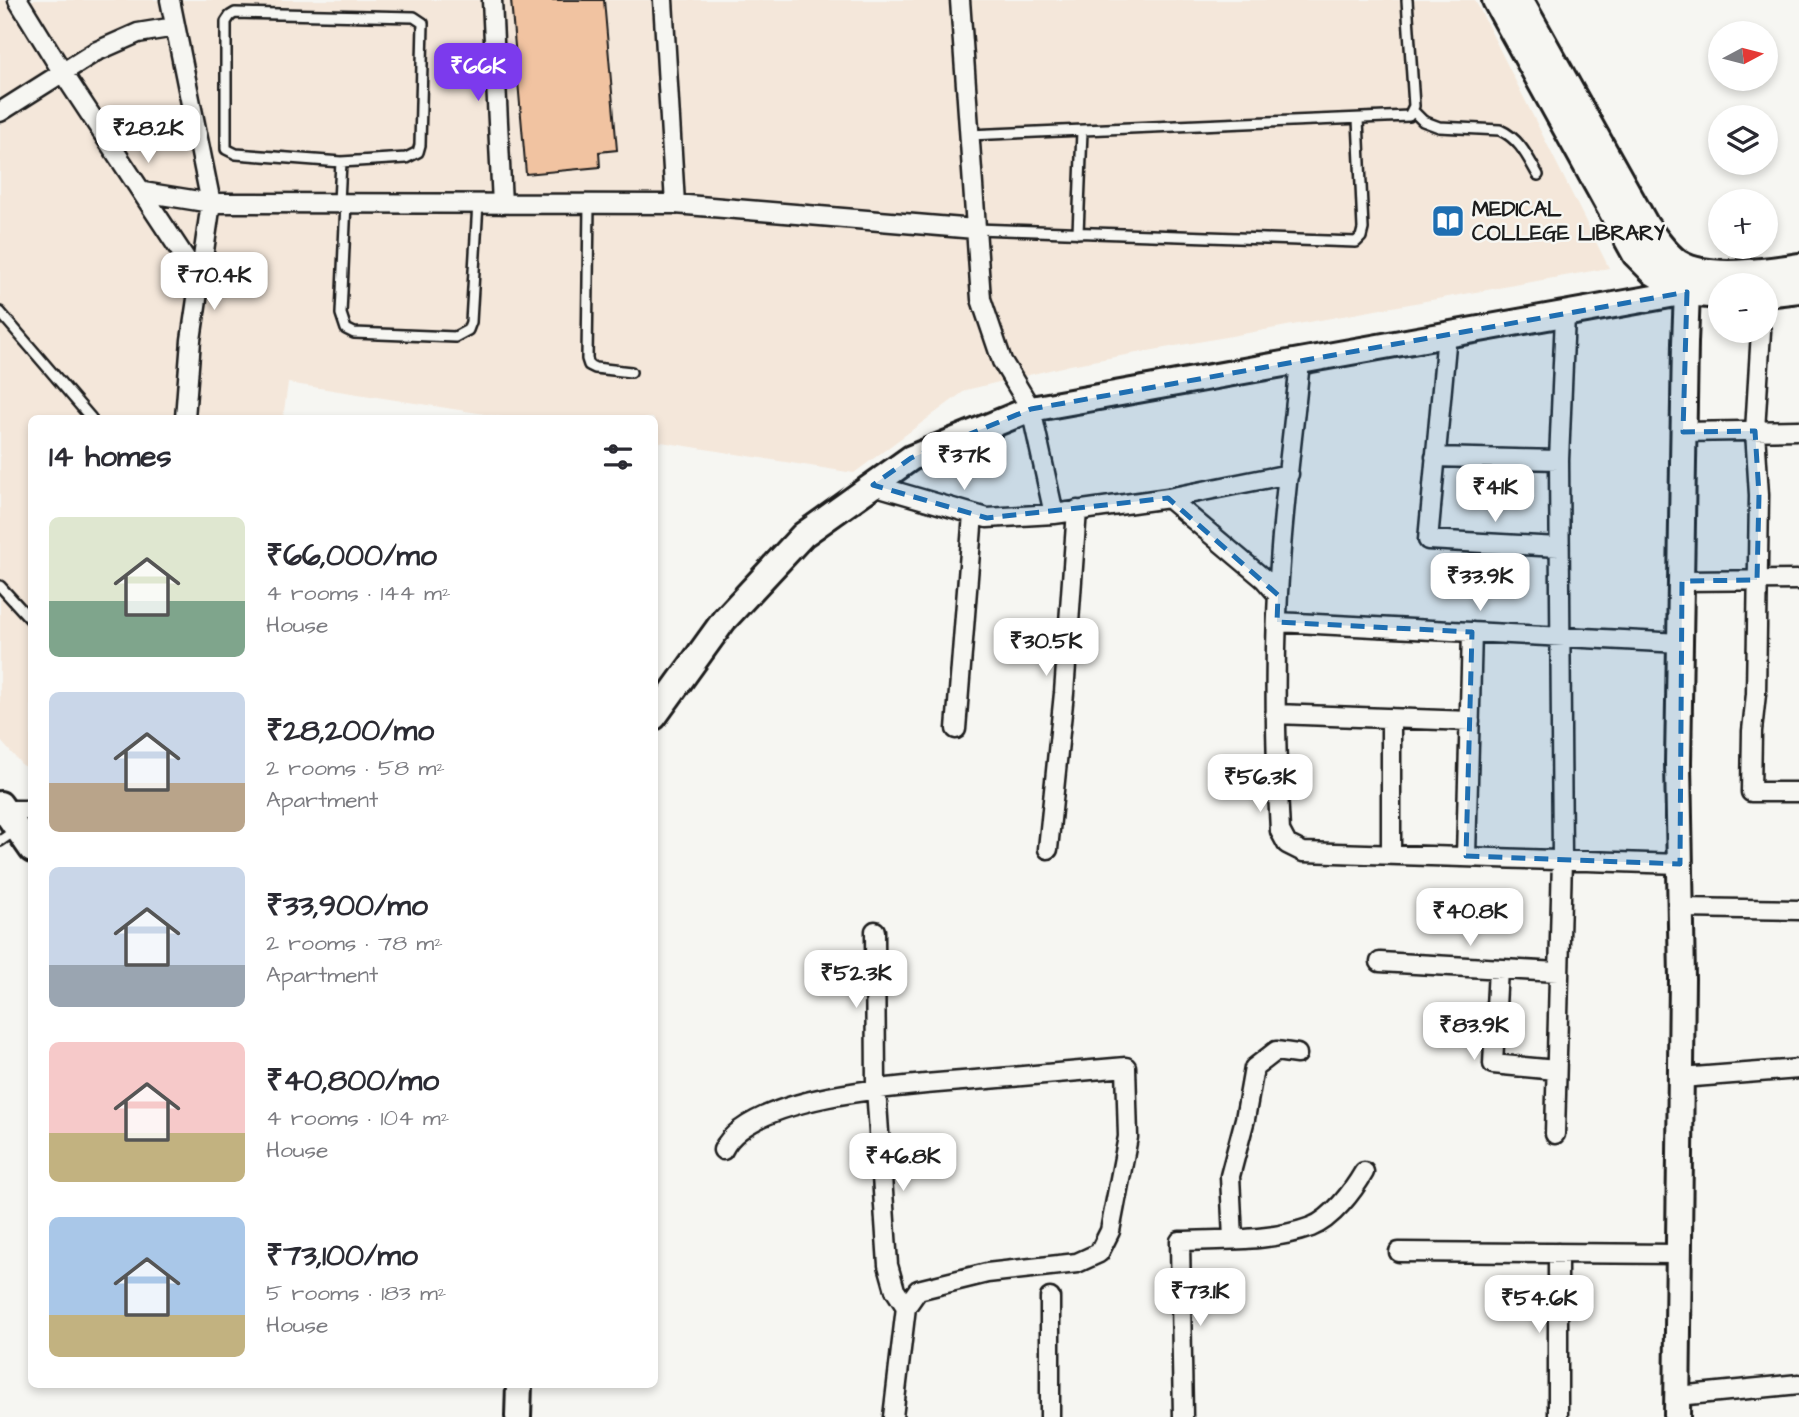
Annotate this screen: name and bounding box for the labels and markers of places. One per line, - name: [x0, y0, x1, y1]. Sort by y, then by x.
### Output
- pin: ₹66K: [437, 43, 519, 103]
- pin: ₹28.2K: [91, 106, 205, 165]
- place label: MEDICAL COLLEGE LIBRARY: [1472, 195, 1666, 248]
- library icon: MEDICAL COLLEGE LIBRARY: [1429, 202, 1467, 240]
- pin: ₹70.4K: [157, 252, 271, 312]
- pin: ₹37K: [923, 433, 1005, 492]
- pin: ₹41K: [1454, 464, 1536, 524]
- pin: ₹33.9K: [1423, 554, 1537, 613]
- pin: ₹30.5K: [989, 618, 1103, 678]
- pin: ₹56.3K: [1203, 754, 1317, 814]
- pin: ₹40.8K: [1413, 888, 1527, 948]
- pin: ₹52.3K: [799, 950, 913, 1010]
- pin: ₹83.9K: [1417, 1002, 1531, 1062]
- pin: ₹46.8K: [846, 1134, 960, 1193]
- pin: ₹73.1K: [1143, 1268, 1257, 1328]
- pin: ₹54.6K: [1482, 1276, 1596, 1335]

